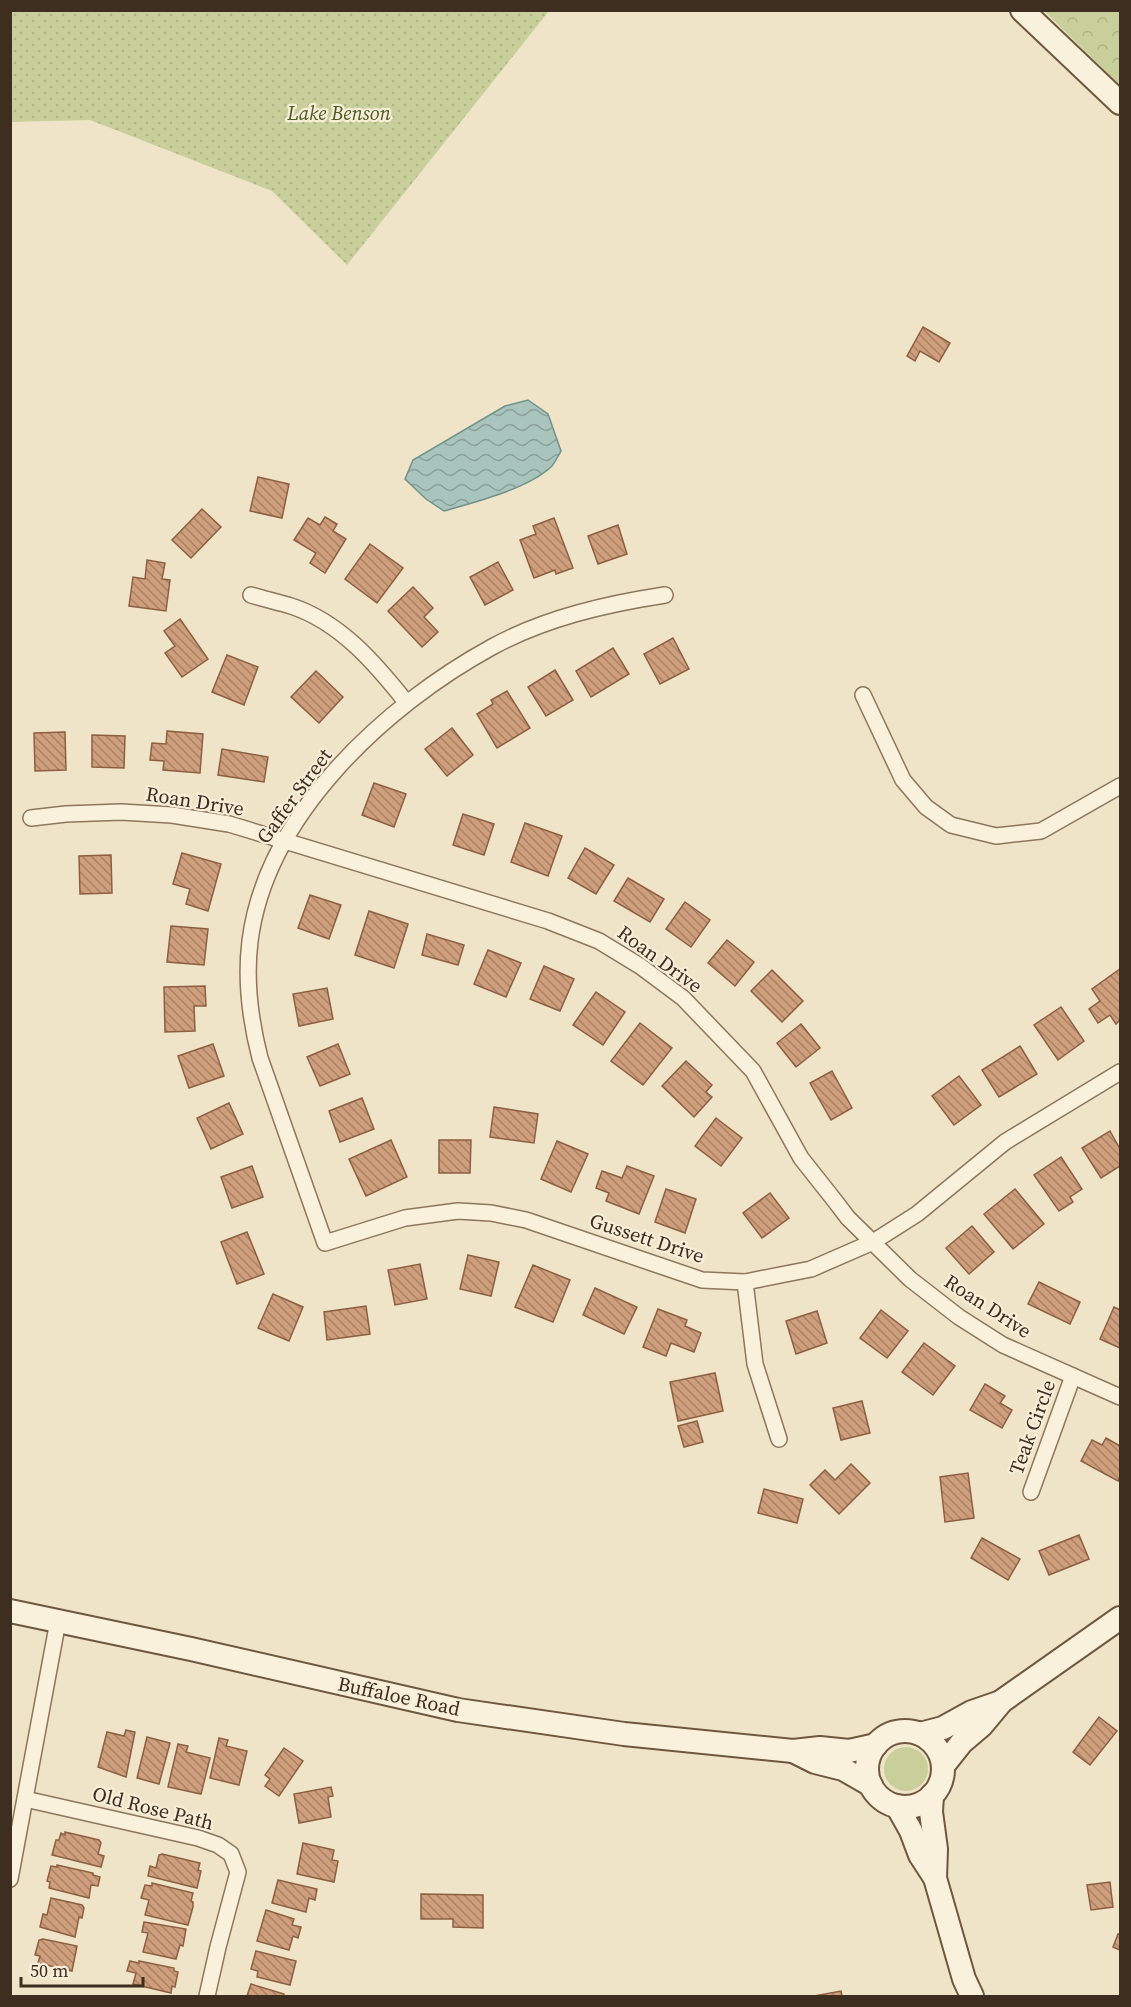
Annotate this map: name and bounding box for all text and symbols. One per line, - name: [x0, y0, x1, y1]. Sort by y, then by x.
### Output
- park label: Lake Benson: [286, 99, 391, 127]
- street label: Gaffer Street: [250, 742, 338, 849]
- street label: Roan Drive: [144, 779, 246, 823]
- street label: Roan Drive: [612, 919, 708, 999]
- street label: Gussett Drive: [586, 1206, 708, 1270]
- street label: Roan Drive: [939, 1267, 1037, 1345]
- street label: Teak Circle: [1002, 1376, 1062, 1478]
- street label: Buffaloe Road: [335, 1669, 463, 1723]
- street label: Old Rose Path: [89, 1779, 217, 1837]
- scale bar: [21, 1950, 142, 1988]
- text: 50 m: [30, 1958, 68, 1983]

